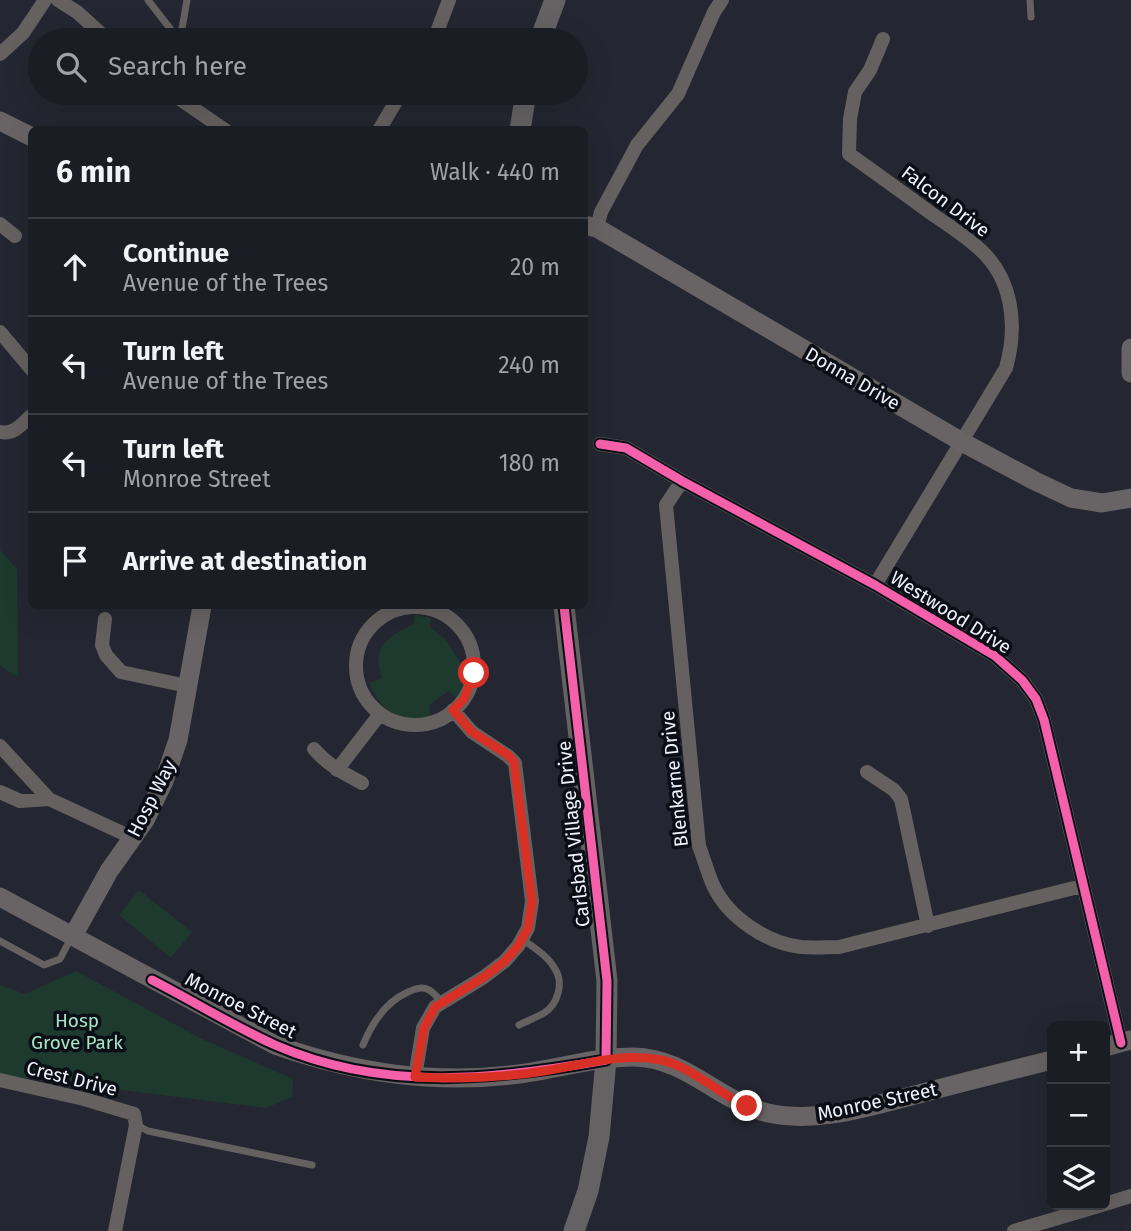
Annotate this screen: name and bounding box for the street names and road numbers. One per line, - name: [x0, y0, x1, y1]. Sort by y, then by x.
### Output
- street label: Falcon Drive: [897, 161, 994, 242]
- street label: Donna Drive: [801, 342, 904, 415]
- street label: Westwood Drive: [886, 566, 1015, 659]
- street label: Blenkarne Drive: [656, 710, 693, 848]
- street label: Carlsbad Village Drive: [552, 740, 595, 928]
- street label: Hosp Way: [122, 755, 181, 841]
- street label: Monroe Street: [181, 968, 300, 1043]
- street label: Crest Drive: [24, 1056, 120, 1101]
- street label: Monroe Street: [815, 1078, 939, 1125]

